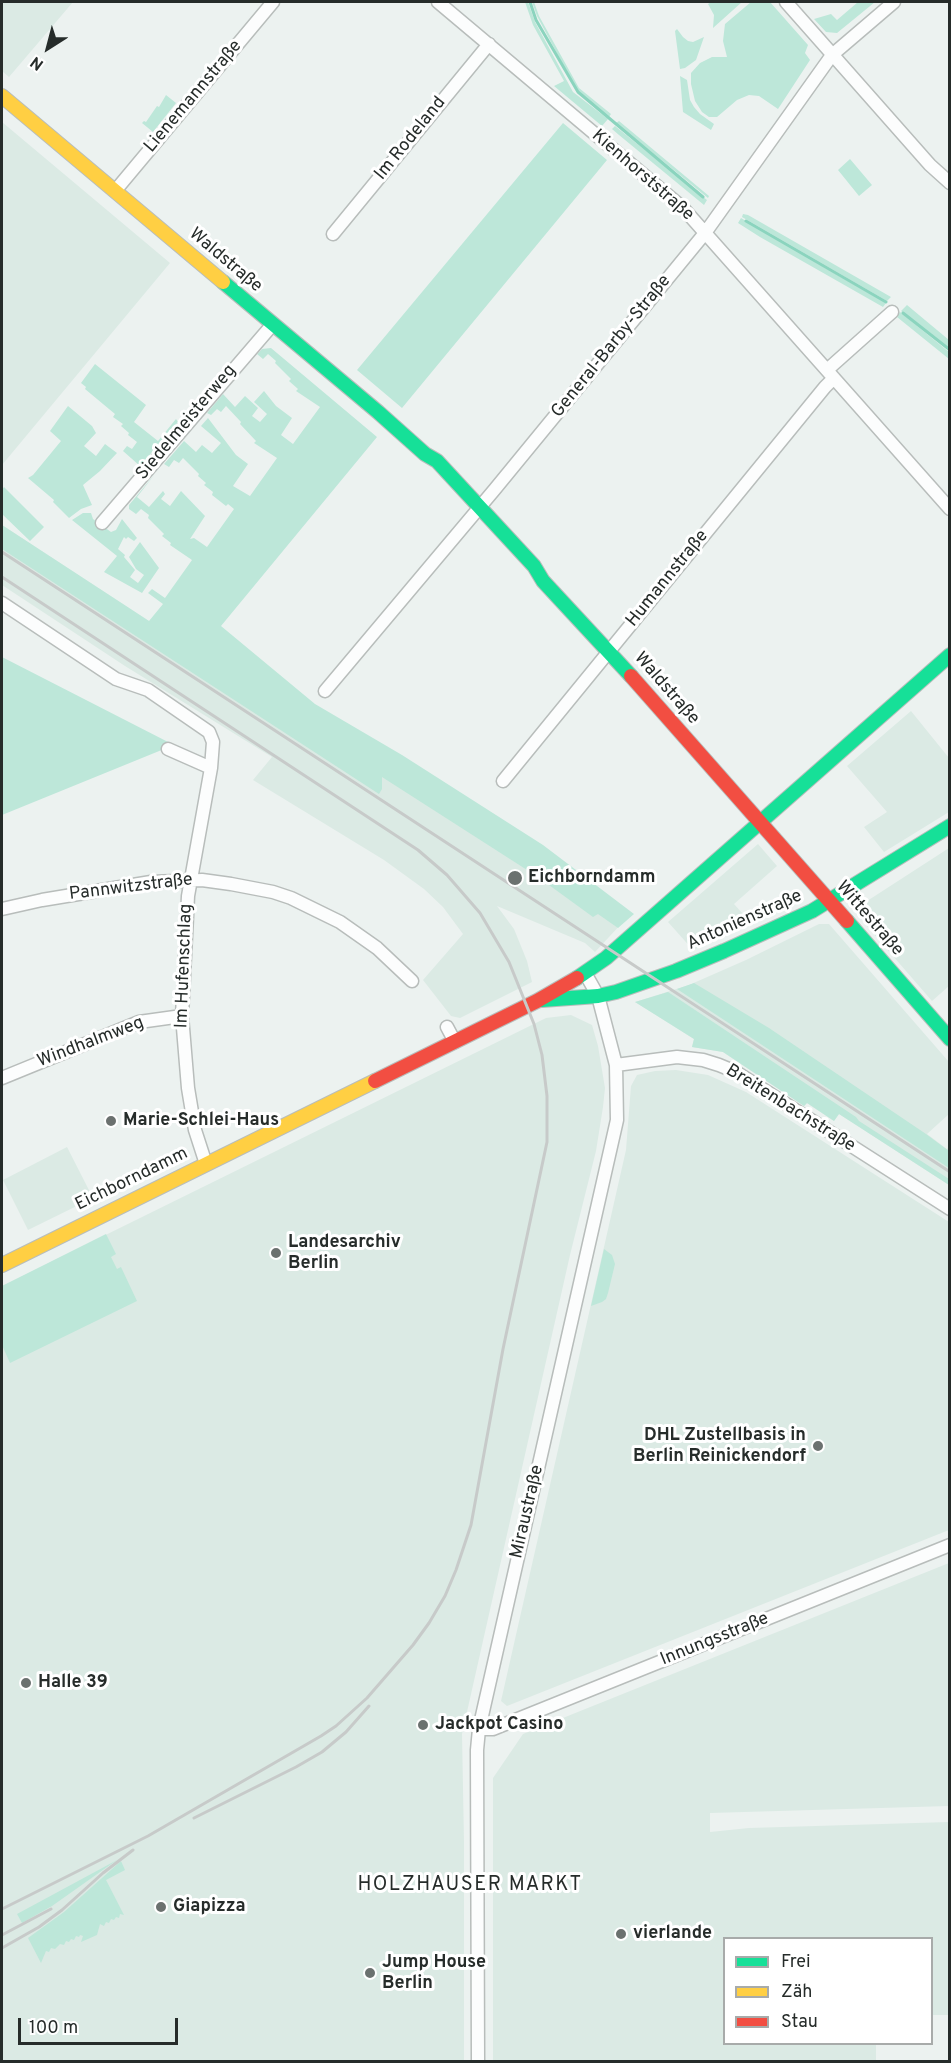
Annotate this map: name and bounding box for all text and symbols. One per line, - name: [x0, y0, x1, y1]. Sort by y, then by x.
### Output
- north arrow: [18, 18, 78, 78]
- street label: Lienemannstraße: [141, 36, 247, 158]
- text: N: [27, 51, 48, 74]
- street label: Im Rodeland: [371, 93, 451, 185]
- street label: Kienhorststraße: [586, 126, 698, 226]
- street label: Waldstraße: [184, 224, 266, 298]
- street label: General-Barby-Straße: [548, 271, 676, 423]
- street label: Siedelmeisterweg: [132, 361, 242, 485]
- street label: Humannstraße: [622, 526, 714, 632]
- street label: Waldstraße: [629, 648, 703, 730]
- place label: Eichborndamm: [528, 867, 655, 889]
- marker: Eichborndamm: [506, 869, 524, 887]
- street label: Pannwitzstraße: [68, 870, 194, 906]
- street label: Wittestraße: [831, 877, 907, 961]
- street label: Antonienstraße: [684, 886, 806, 956]
- street label: Im Hufenschlag: [172, 903, 198, 1029]
- street label: Windhalmweg: [35, 1013, 147, 1073]
- street label: Breitenbachstraße: [721, 1060, 859, 1158]
- place label: Marie-Schlei-Haus: [123, 1110, 279, 1132]
- marker: Marie-Schlei-Haus: [104, 1114, 118, 1128]
- street label: Eichborndamm: [72, 1143, 192, 1217]
- place label: Landesarchiv Berlin: [288, 1232, 401, 1274]
- marker: Landesarchiv Berlin: [269, 1246, 283, 1260]
- place label: DHL Zustellbasis in Berlin Reinickendorf: [633, 1425, 806, 1468]
- marker: DHL Zustellbasis in Berlin Reinickendorf: [811, 1439, 825, 1453]
- street label: Miraustraße: [507, 1463, 549, 1561]
- street label: Innungsstraße: [658, 1608, 772, 1672]
- place label: Halle 39: [38, 1672, 108, 1694]
- marker: Halle 39: [19, 1676, 33, 1690]
- place label: Jackpot Casino: [435, 1714, 564, 1736]
- marker: Jackpot Casino: [416, 1718, 430, 1732]
- district label: HOLZHAUSER MARKT: [357, 1874, 583, 1898]
- place label: Giapizza: [173, 1896, 246, 1918]
- marker: Giapizza: [154, 1900, 168, 1914]
- place label: vierlande: [633, 1923, 712, 1945]
- marker: vierlande: [614, 1927, 628, 1941]
- legend: [723, 1937, 933, 2045]
- text: Frei: [781, 1951, 811, 1974]
- place label: Jump House Berlin: [382, 1952, 486, 1994]
- marker: Jump House Berlin: [363, 1966, 377, 1980]
- text: Zäh: [781, 1981, 812, 2004]
- scale bar: [21, 2006, 182, 2044]
- text: Stau: [781, 2011, 818, 2034]
- text: 100 m: [29, 2017, 78, 2040]

